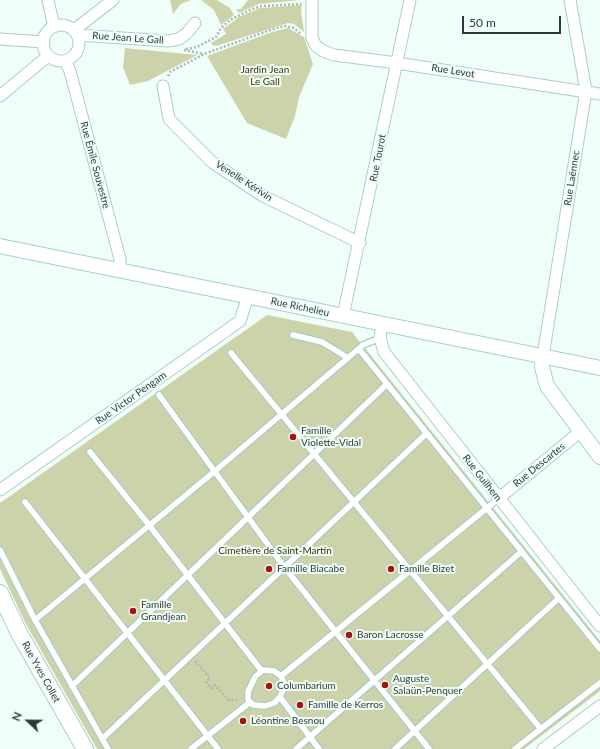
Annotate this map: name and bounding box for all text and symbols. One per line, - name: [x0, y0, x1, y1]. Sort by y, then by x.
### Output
- scale bar: [464, 8, 563, 34]
- text: 50 m: [469, 15, 496, 30]
- street label: Rue Jean Le Gall: [92, 30, 164, 46]
- street label: Rue Levot: [431, 62, 475, 80]
- park label: Jardin Jean Le Gall: [241, 64, 289, 88]
- street label: Rue Émile Souvestre: [78, 120, 112, 210]
- street label: Rue Tourot: [368, 133, 388, 183]
- street label: Rue Laënnec: [562, 149, 582, 207]
- street label: Venelle Kérivin: [213, 158, 275, 204]
- street label: Rue Richelieu: [270, 295, 330, 319]
- street label: Rue Victor Pengam: [93, 369, 169, 427]
- place label: Famille Violette-Vidal: [301, 425, 361, 448]
- marker: Famille Violette-Vidal: [288, 432, 298, 442]
- street label: Rue Descartes: [511, 440, 567, 490]
- street label: Rue Guilhem: [460, 452, 504, 504]
- park label: Cimetière de Saint-Martin: [218, 545, 332, 557]
- place label: Famille Biacabe: [277, 563, 344, 575]
- place label: Famille Bizet: [399, 563, 454, 575]
- marker: Famille Biacabe: [264, 564, 274, 574]
- marker: Famille Bizet: [386, 564, 396, 574]
- place label: Famille Grandjean: [141, 599, 186, 622]
- marker: Famille Grandjean: [128, 606, 138, 616]
- place label: Baron Lacrosse: [357, 629, 424, 641]
- marker: Baron Lacrosse: [344, 630, 354, 640]
- street label: Rue Yves Collet: [19, 639, 63, 705]
- place label: Auguste Salaün-Penquer: [393, 673, 462, 696]
- place label: Columbarium: [277, 680, 336, 692]
- marker: Auguste Salaün-Penquer: [380, 680, 390, 690]
- marker: Columbarium: [264, 681, 274, 691]
- place label: Famille de Kerros: [308, 699, 383, 711]
- marker: Famille de Kerros: [295, 700, 305, 710]
- north arrow: [8, 701, 48, 741]
- text: N: [9, 710, 24, 723]
- place label: Léontine Besnou: [251, 715, 325, 727]
- marker: Léontine Besnou: [238, 716, 248, 726]

